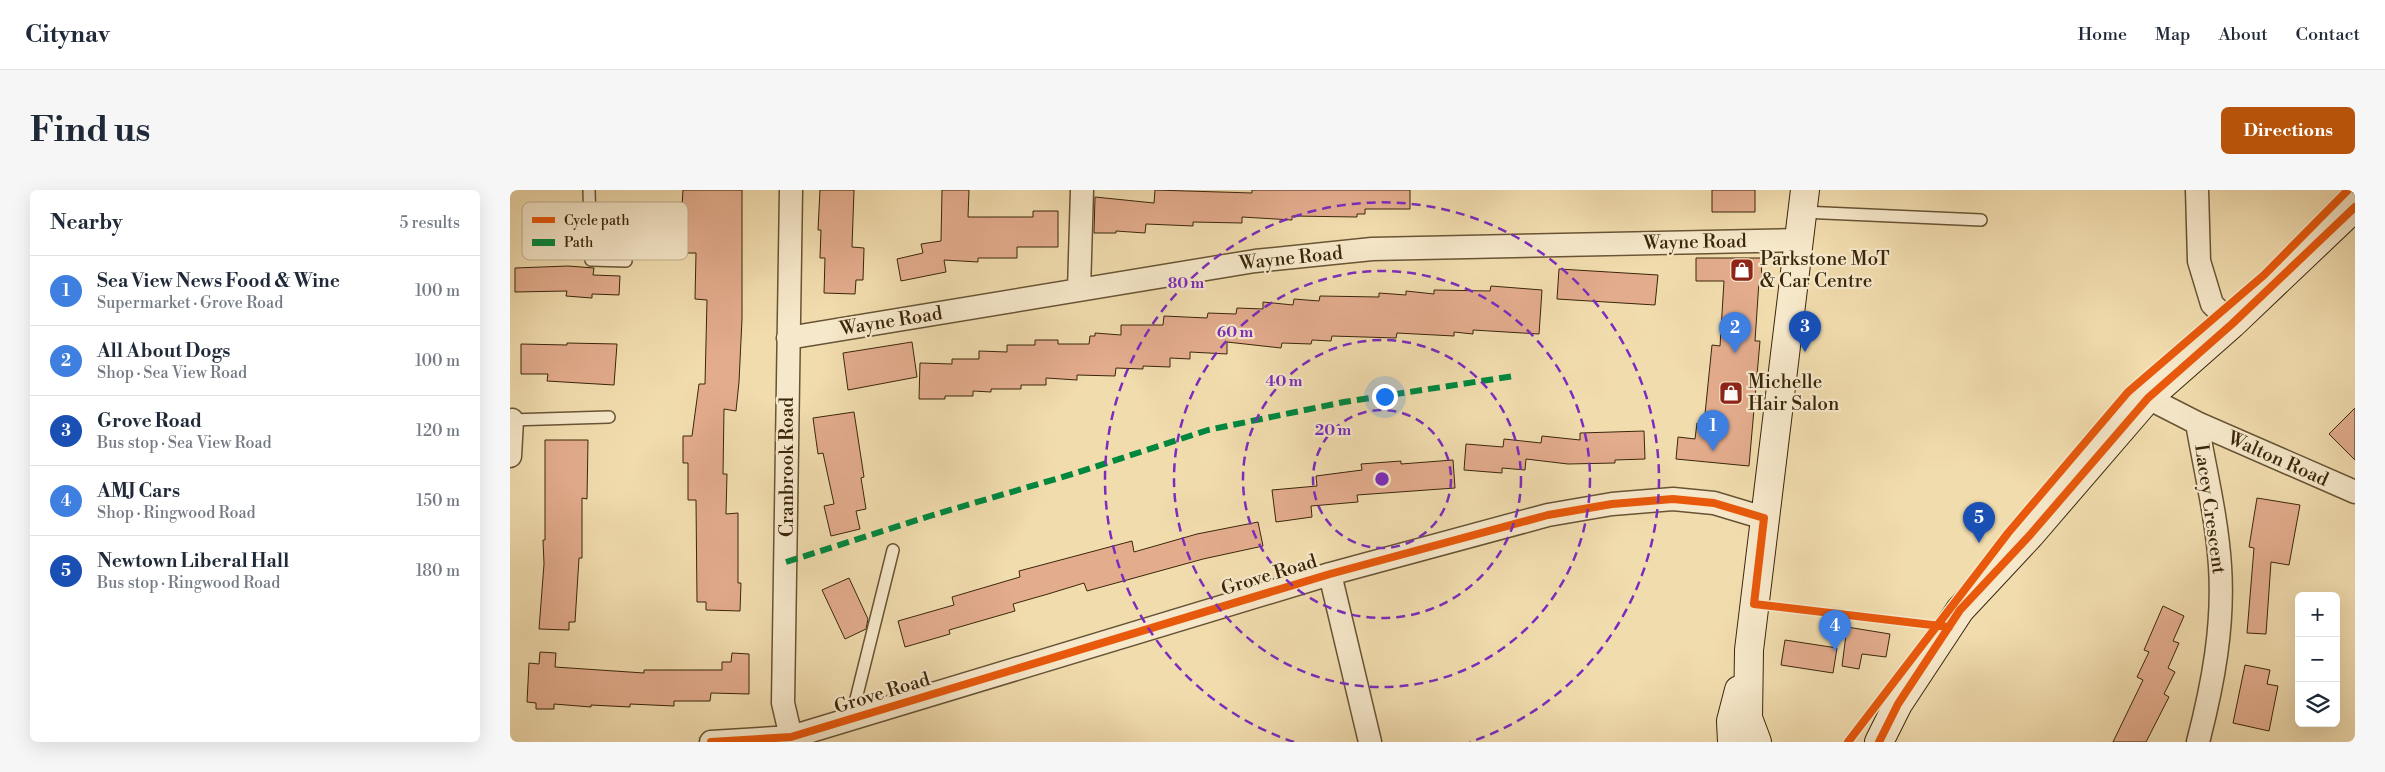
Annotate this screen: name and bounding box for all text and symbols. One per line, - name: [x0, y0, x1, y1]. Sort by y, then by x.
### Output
- text: Citynav: [25, 20, 110, 50]
- text: Home: [2078, 23, 2127, 46]
- text: Map: [2155, 23, 2191, 46]
- text: About: [2219, 23, 2268, 46]
- text: Contact: [2296, 23, 2360, 46]
- button: Directions: [2221, 107, 2355, 154]
- text: Find us: [30, 109, 150, 152]
- legend: [522, 202, 688, 260]
- text: Nearby: [50, 210, 123, 236]
- text: Cycle path: [564, 212, 630, 230]
- text: 5 results: [399, 213, 460, 233]
- street label: Wayne Road: [1642, 229, 1747, 255]
- text: Path: [564, 234, 594, 252]
- street label: Wayne Road: [1237, 241, 1344, 275]
- place label: Parkstone MoT & Car Centre: [1760, 247, 1890, 293]
- shop icon: Parkstone MoT & Car Centre: [1729, 257, 1755, 283]
- text: Sea View News Food & Wine: [97, 269, 340, 293]
- text: 80 m: [1168, 274, 1205, 293]
- text: 1: [62, 281, 70, 301]
- text: 100 m: [415, 281, 460, 301]
- text: Supermarket · Grove Road: [97, 293, 283, 313]
- street label: Wayne Road: [837, 301, 944, 341]
- pin: 3: [1789, 311, 1821, 352]
- pin: 2: [1719, 312, 1751, 353]
- text: 60 m: [1217, 323, 1254, 342]
- text: All About Dogs: [97, 339, 230, 363]
- text: 2: [61, 351, 71, 371]
- text: 100 m: [415, 351, 460, 371]
- text: Shop · Sea View Road: [97, 363, 247, 383]
- place label: Michelle Hair Salon: [1748, 370, 1839, 416]
- text: 40 m: [1265, 372, 1303, 391]
- shop icon: Michelle Hair Salon: [1718, 380, 1744, 406]
- your location: [1372, 384, 1398, 410]
- street label: Cranbrook Road: [775, 397, 799, 537]
- text: Grove Road: [97, 409, 202, 433]
- pin: 1: [1697, 410, 1729, 451]
- text: 3: [61, 421, 71, 441]
- text: 120 m: [416, 421, 460, 441]
- text: 20 m: [1315, 421, 1352, 440]
- street label: Walton Road: [2223, 426, 2332, 492]
- text: Bus stop · Sea View Road: [97, 433, 272, 453]
- street label: Lacey Crescent: [2189, 443, 2231, 576]
- centre of rings: [1373, 470, 1391, 488]
- text: AMJ Cars: [97, 479, 180, 503]
- text: 4: [61, 491, 71, 511]
- text: 150 m: [416, 491, 460, 511]
- pin: 5: [1963, 502, 1995, 543]
- text: Shop · Ringwood Road: [97, 503, 256, 523]
- text: Newtown Liberal Hall: [97, 549, 289, 573]
- street label: Grove Road: [1218, 549, 1320, 601]
- text: 5: [61, 561, 71, 581]
- text: 180 m: [416, 561, 460, 581]
- text: Bus stop · Ringwood Road: [97, 573, 280, 593]
- map controls: [2295, 592, 2340, 727]
- button: +: [2295, 592, 2340, 637]
- pin: 4: [1819, 610, 1851, 651]
- button: −: [2295, 637, 2340, 682]
- street label: Grove Road: [831, 667, 933, 719]
- button: layers: [2295, 682, 2340, 727]

